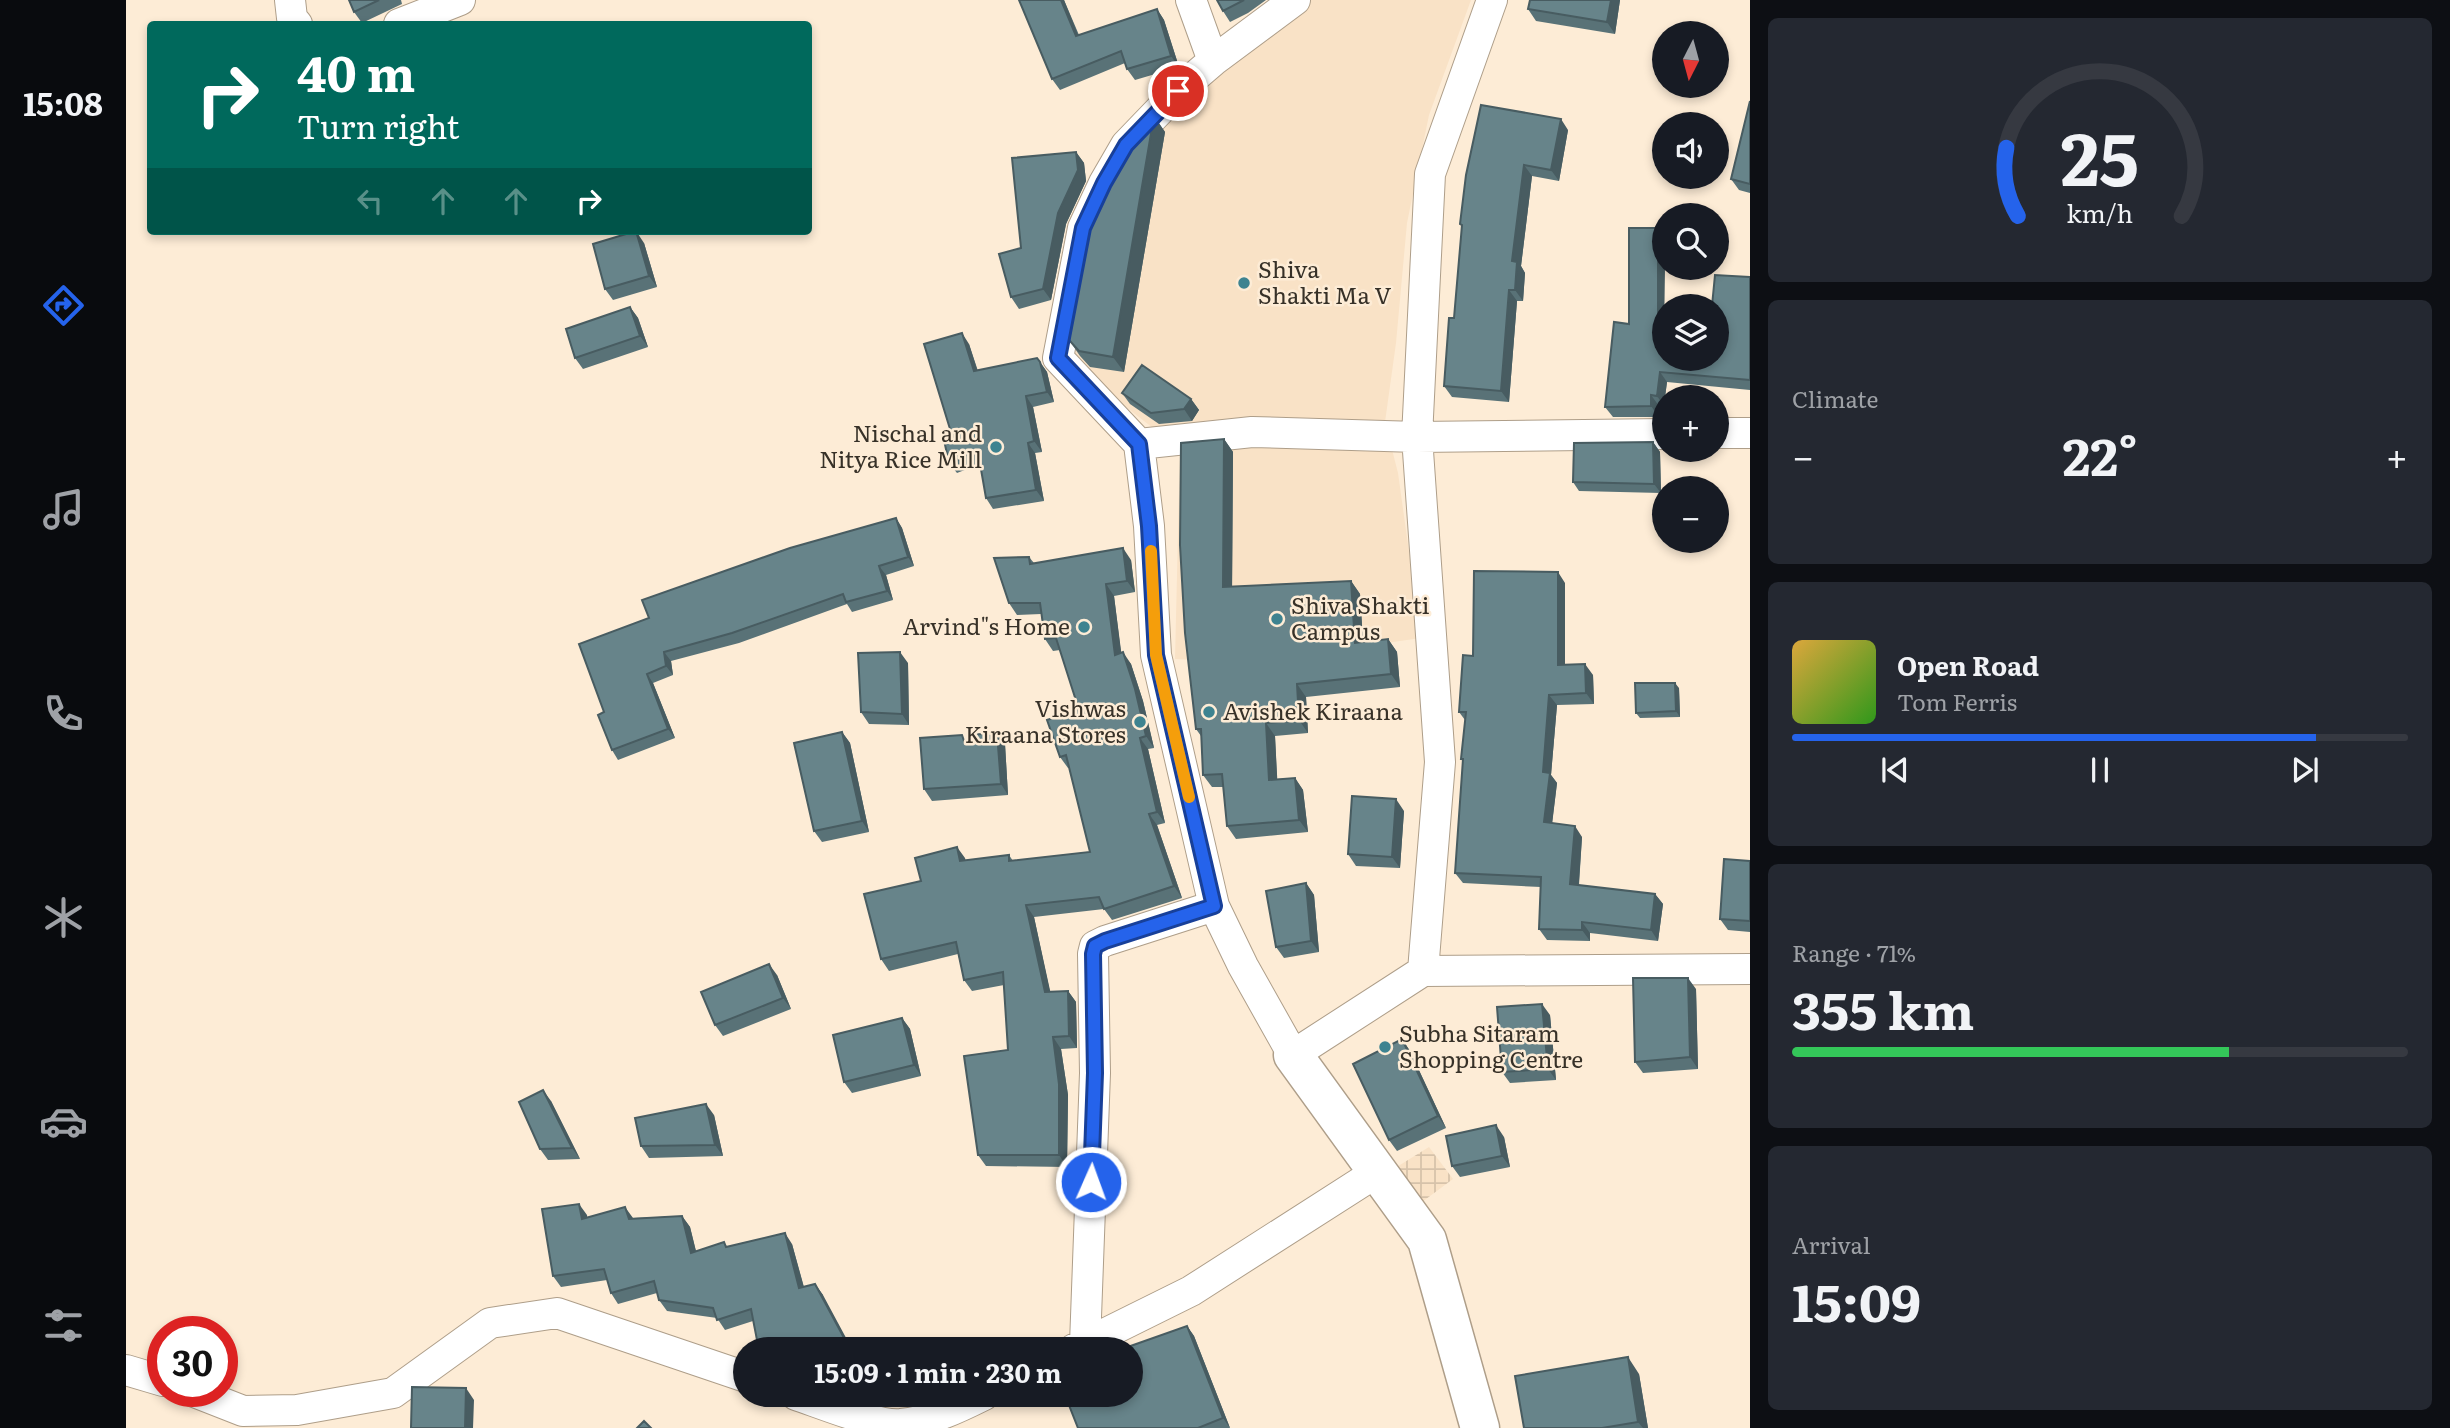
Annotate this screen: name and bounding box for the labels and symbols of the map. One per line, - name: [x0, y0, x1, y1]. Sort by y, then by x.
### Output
- north arrow: [1652, 21, 1729, 98]
- pin: [1148, 61, 1208, 121]
- place label: Shiva Shakti Ma V: [1258, 251, 1391, 311]
- marker: Shiva Shakti Ma V: [1236, 275, 1252, 291]
- place label: Nischal and Nitya Rice Mill: [819, 415, 982, 475]
- marker: Nischal and Nitya Rice Mill: [988, 439, 1004, 455]
- place label: Shiva Shakti Campus: [1291, 587, 1430, 647]
- place label: Arvind"s Home: [903, 608, 1070, 642]
- marker: Shiva Shakti Campus: [1269, 611, 1285, 627]
- marker: Arvind"s Home: [1076, 619, 1092, 635]
- place label: Vishwas Kiraana Stores: [965, 690, 1126, 750]
- place label: Avishek Kiraana: [1223, 693, 1403, 727]
- marker: Avishek Kiraana: [1201, 704, 1217, 720]
- marker: Vishwas Kiraana Stores: [1132, 714, 1148, 730]
- place label: Subha Sitaram Shopping Centre: [1399, 1015, 1583, 1075]
- marker: Subha Sitaram Shopping Centre: [1377, 1039, 1393, 1055]
- position arrow: [1054, 1145, 1128, 1219]
- speed limit sign: 30: [147, 1316, 238, 1407]

